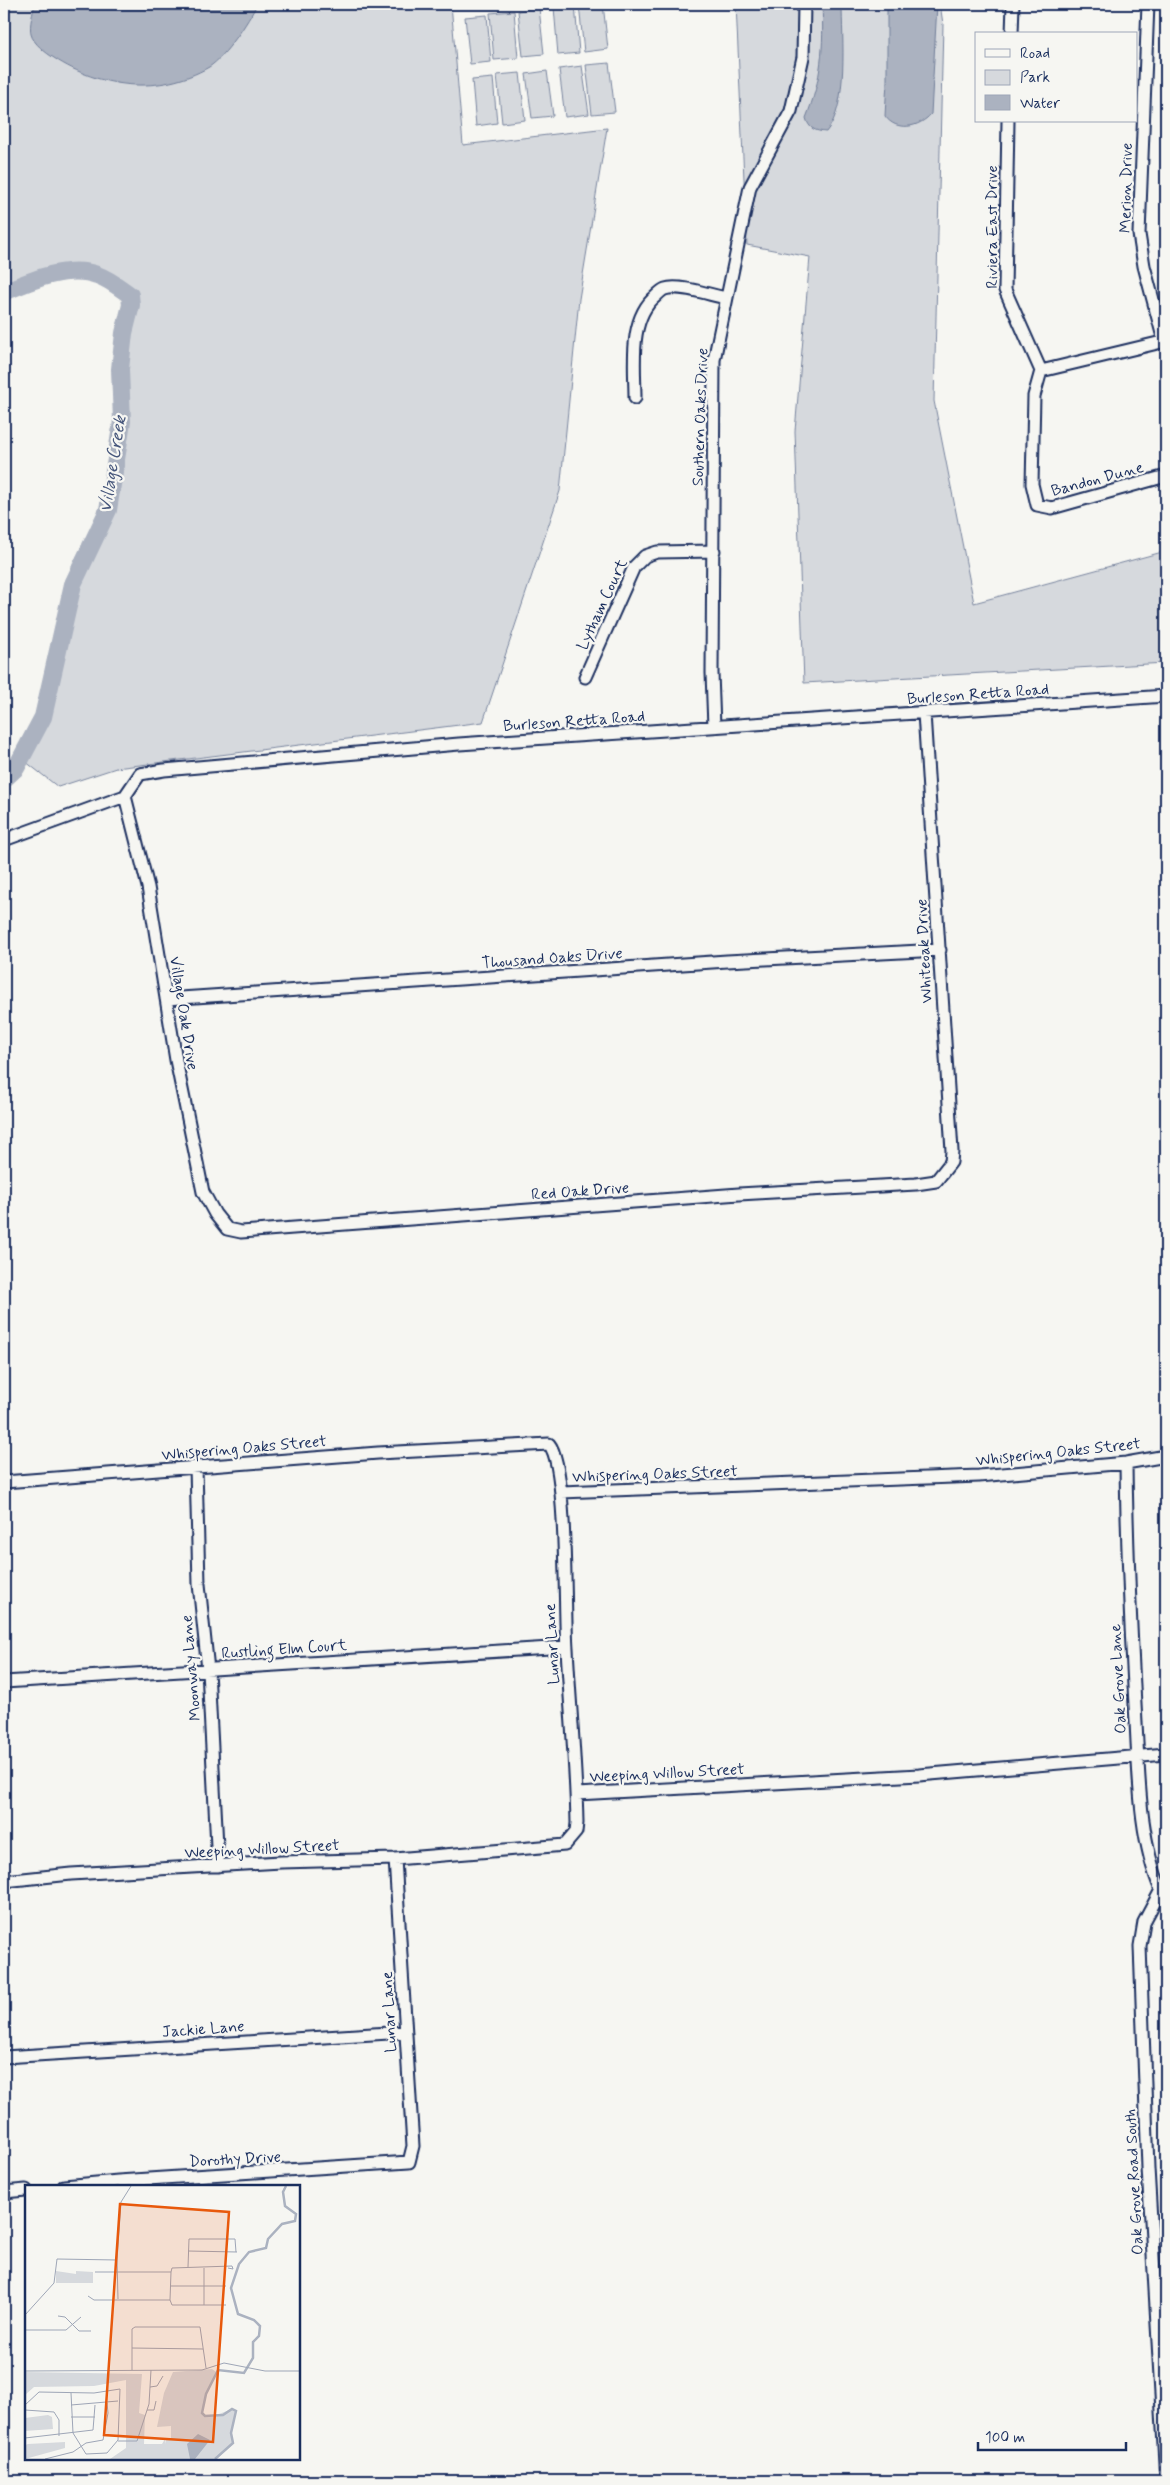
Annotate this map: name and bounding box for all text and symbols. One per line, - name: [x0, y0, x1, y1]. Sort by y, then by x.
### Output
- legend: [975, 32, 1138, 122]
- text: Road: [1020, 44, 1050, 64]
- text: Park: [1020, 68, 1050, 88]
- text: Water: [1020, 94, 1060, 114]
- street label: Merion Drive: [1115, 143, 1138, 233]
- street label: Riviera East Drive: [982, 165, 1003, 289]
- street label: Southern Oaks Drive: [688, 348, 713, 487]
- water label: Village Creek: [94, 413, 133, 514]
- street label: Bandon Dune: [1049, 457, 1146, 502]
- street label: Lytham Court: [572, 555, 633, 654]
- street label: Burleson Retta Road: [906, 679, 1050, 710]
- street label: Burleson Retta Road: [502, 706, 646, 737]
- street label: Whiteoak Drive: [911, 898, 938, 1004]
- street label: Thousand Oaks Drive: [481, 943, 623, 974]
- street label: Village Oak Drive: [164, 955, 203, 1072]
- street label: Red Oak Drive: [530, 1178, 630, 1205]
- street label: Whispering Oaks Street: [161, 1431, 328, 1466]
- street label: Whispering Oaks Street: [975, 1433, 1142, 1472]
- street label: Whispering Oaks Street: [572, 1461, 739, 1488]
- street label: Lunar Lane: [540, 1603, 565, 1685]
- street label: Moonway Lane: [176, 1614, 207, 1722]
- street label: Oak Grove Lane: [1105, 1623, 1132, 1734]
- street label: Rustling Elm Court: [221, 1635, 348, 1665]
- street label: Weeping Willow Street: [589, 1759, 746, 1788]
- street label: Weeping Willow Street: [184, 1835, 341, 1864]
- street label: Lunar Lane: [377, 1971, 402, 2053]
- street label: Jackie Lane: [161, 2016, 245, 2043]
- street label: Oak Grove Road South: [1120, 2108, 1149, 2255]
- street label: Dorothy Drive: [189, 2147, 282, 2172]
- inset map: [25, 2185, 300, 2460]
- scale bar: [978, 2420, 1125, 2452]
- text: 100 m: [985, 2428, 1025, 2448]

